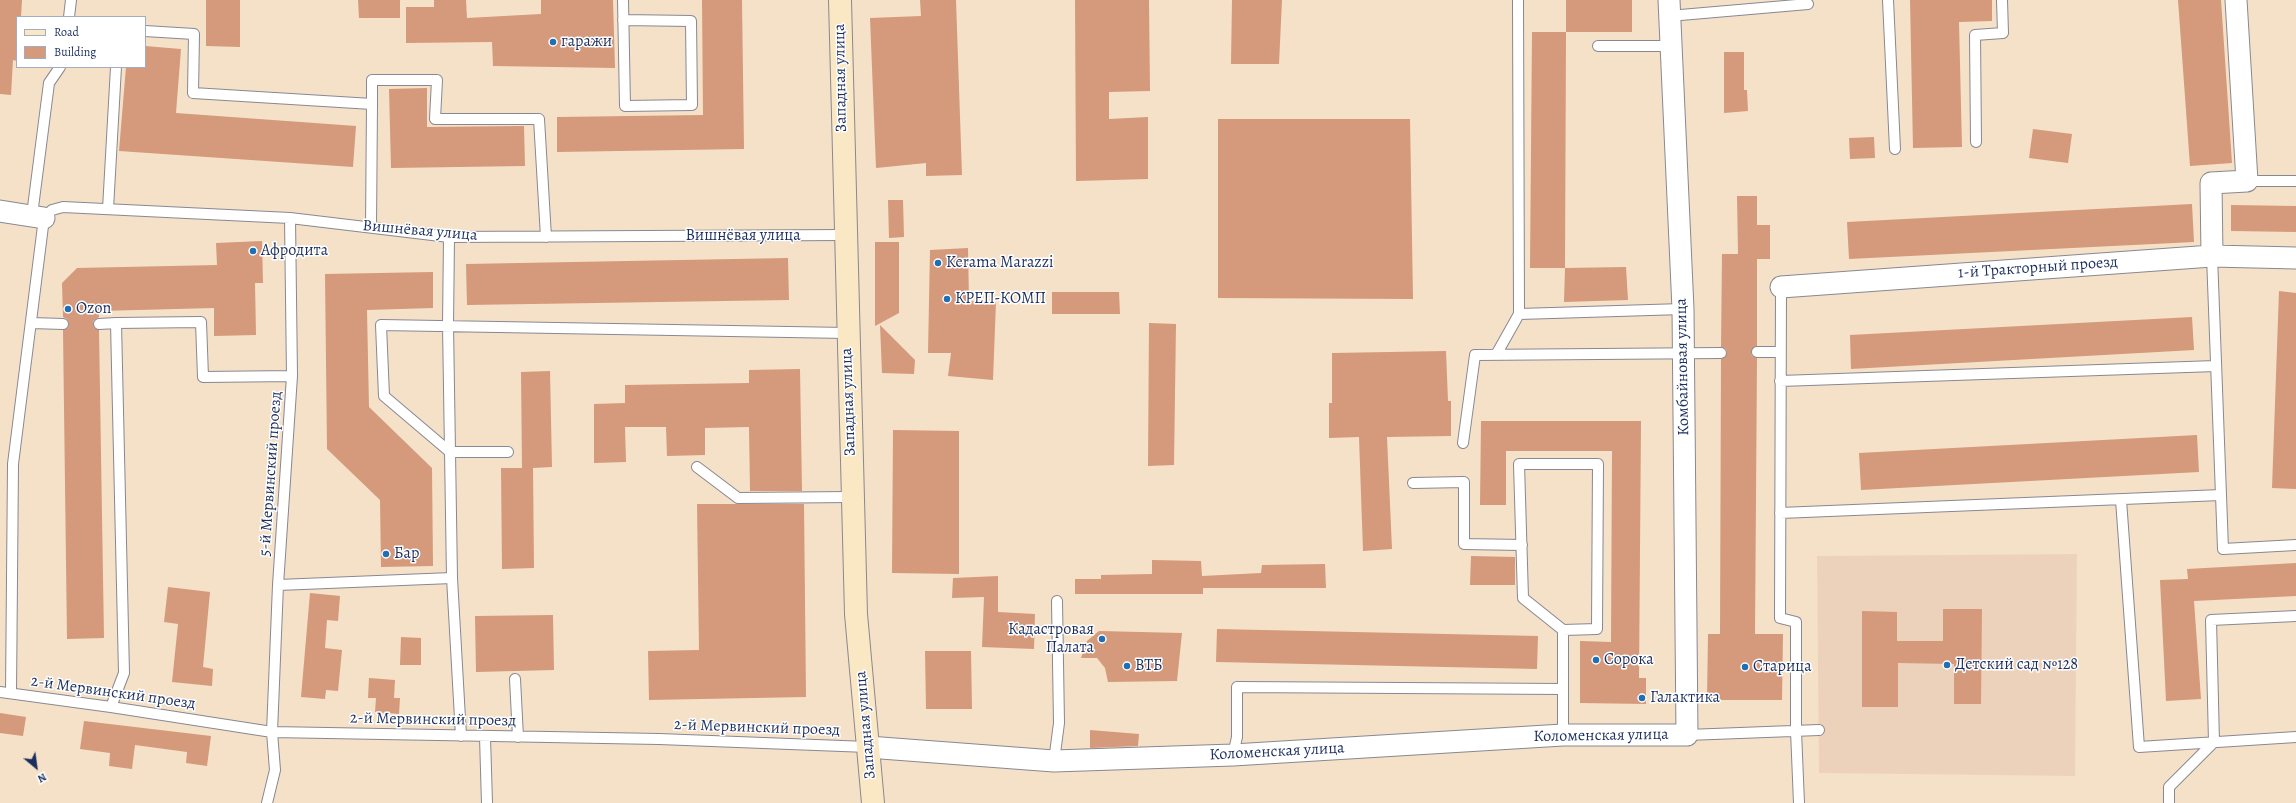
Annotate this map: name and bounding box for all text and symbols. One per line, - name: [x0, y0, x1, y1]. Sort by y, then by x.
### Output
- legend: [16, 16, 146, 68]
- text: Road: [54, 24, 79, 40]
- street label: Западная улица: [830, 24, 852, 132]
- place label: гаражи: [561, 32, 612, 52]
- marker: гаражи: [548, 37, 558, 47]
- text: Building: [54, 44, 96, 60]
- street label: Вишнёвая улица: [362, 216, 478, 246]
- street label: Вишнёвая улица: [685, 226, 801, 246]
- place label: Афродита: [261, 241, 328, 261]
- marker: Афродита: [248, 246, 258, 256]
- place label: Kerama Marazzi: [946, 253, 1054, 273]
- street label: 1-й Тракторный проезд: [1957, 253, 2119, 283]
- marker: Kerama Marazzi: [933, 258, 943, 268]
- place label: КРЕП-КОМП: [955, 289, 1046, 309]
- marker: КРЕП-КОМП: [942, 294, 952, 304]
- street label: Комбайновая улица: [1672, 298, 1694, 436]
- place label: Ozon: [76, 299, 111, 319]
- marker: Ozon: [63, 304, 73, 314]
- street label: Западная улица: [838, 347, 860, 457]
- street label: 5-й Мервинский проезд: [256, 391, 286, 557]
- place label: Бар: [394, 544, 419, 564]
- marker: Бар: [381, 549, 391, 559]
- place label: Кадастровая Палата: [1008, 620, 1094, 658]
- marker: Кадастровая Палата: [1097, 634, 1107, 644]
- place label: Сорока: [1604, 650, 1654, 670]
- marker: Сорока: [1591, 655, 1601, 665]
- place label: Детский сад №128: [1955, 655, 2078, 675]
- place label: ВТБ: [1135, 656, 1163, 676]
- place label: Старица: [1753, 657, 1812, 677]
- marker: Детский сад №128: [1942, 660, 1952, 670]
- marker: ВТБ: [1122, 661, 1132, 671]
- marker: Старица: [1740, 662, 1750, 672]
- street label: Западная улица: [852, 670, 880, 780]
- street label: 2-й Мервинский проезд: [29, 672, 197, 714]
- place label: Галактика: [1650, 688, 1720, 708]
- marker: Галактика: [1637, 693, 1647, 703]
- street label: 2-й Мервинский проезд: [350, 709, 516, 731]
- street label: 2-й Мервинский проезд: [674, 716, 840, 740]
- street label: Коломенская улица: [1533, 725, 1669, 747]
- street label: Коломенская улица: [1209, 739, 1345, 765]
- north arrow: [16, 747, 56, 787]
- text: N: [35, 769, 49, 786]

